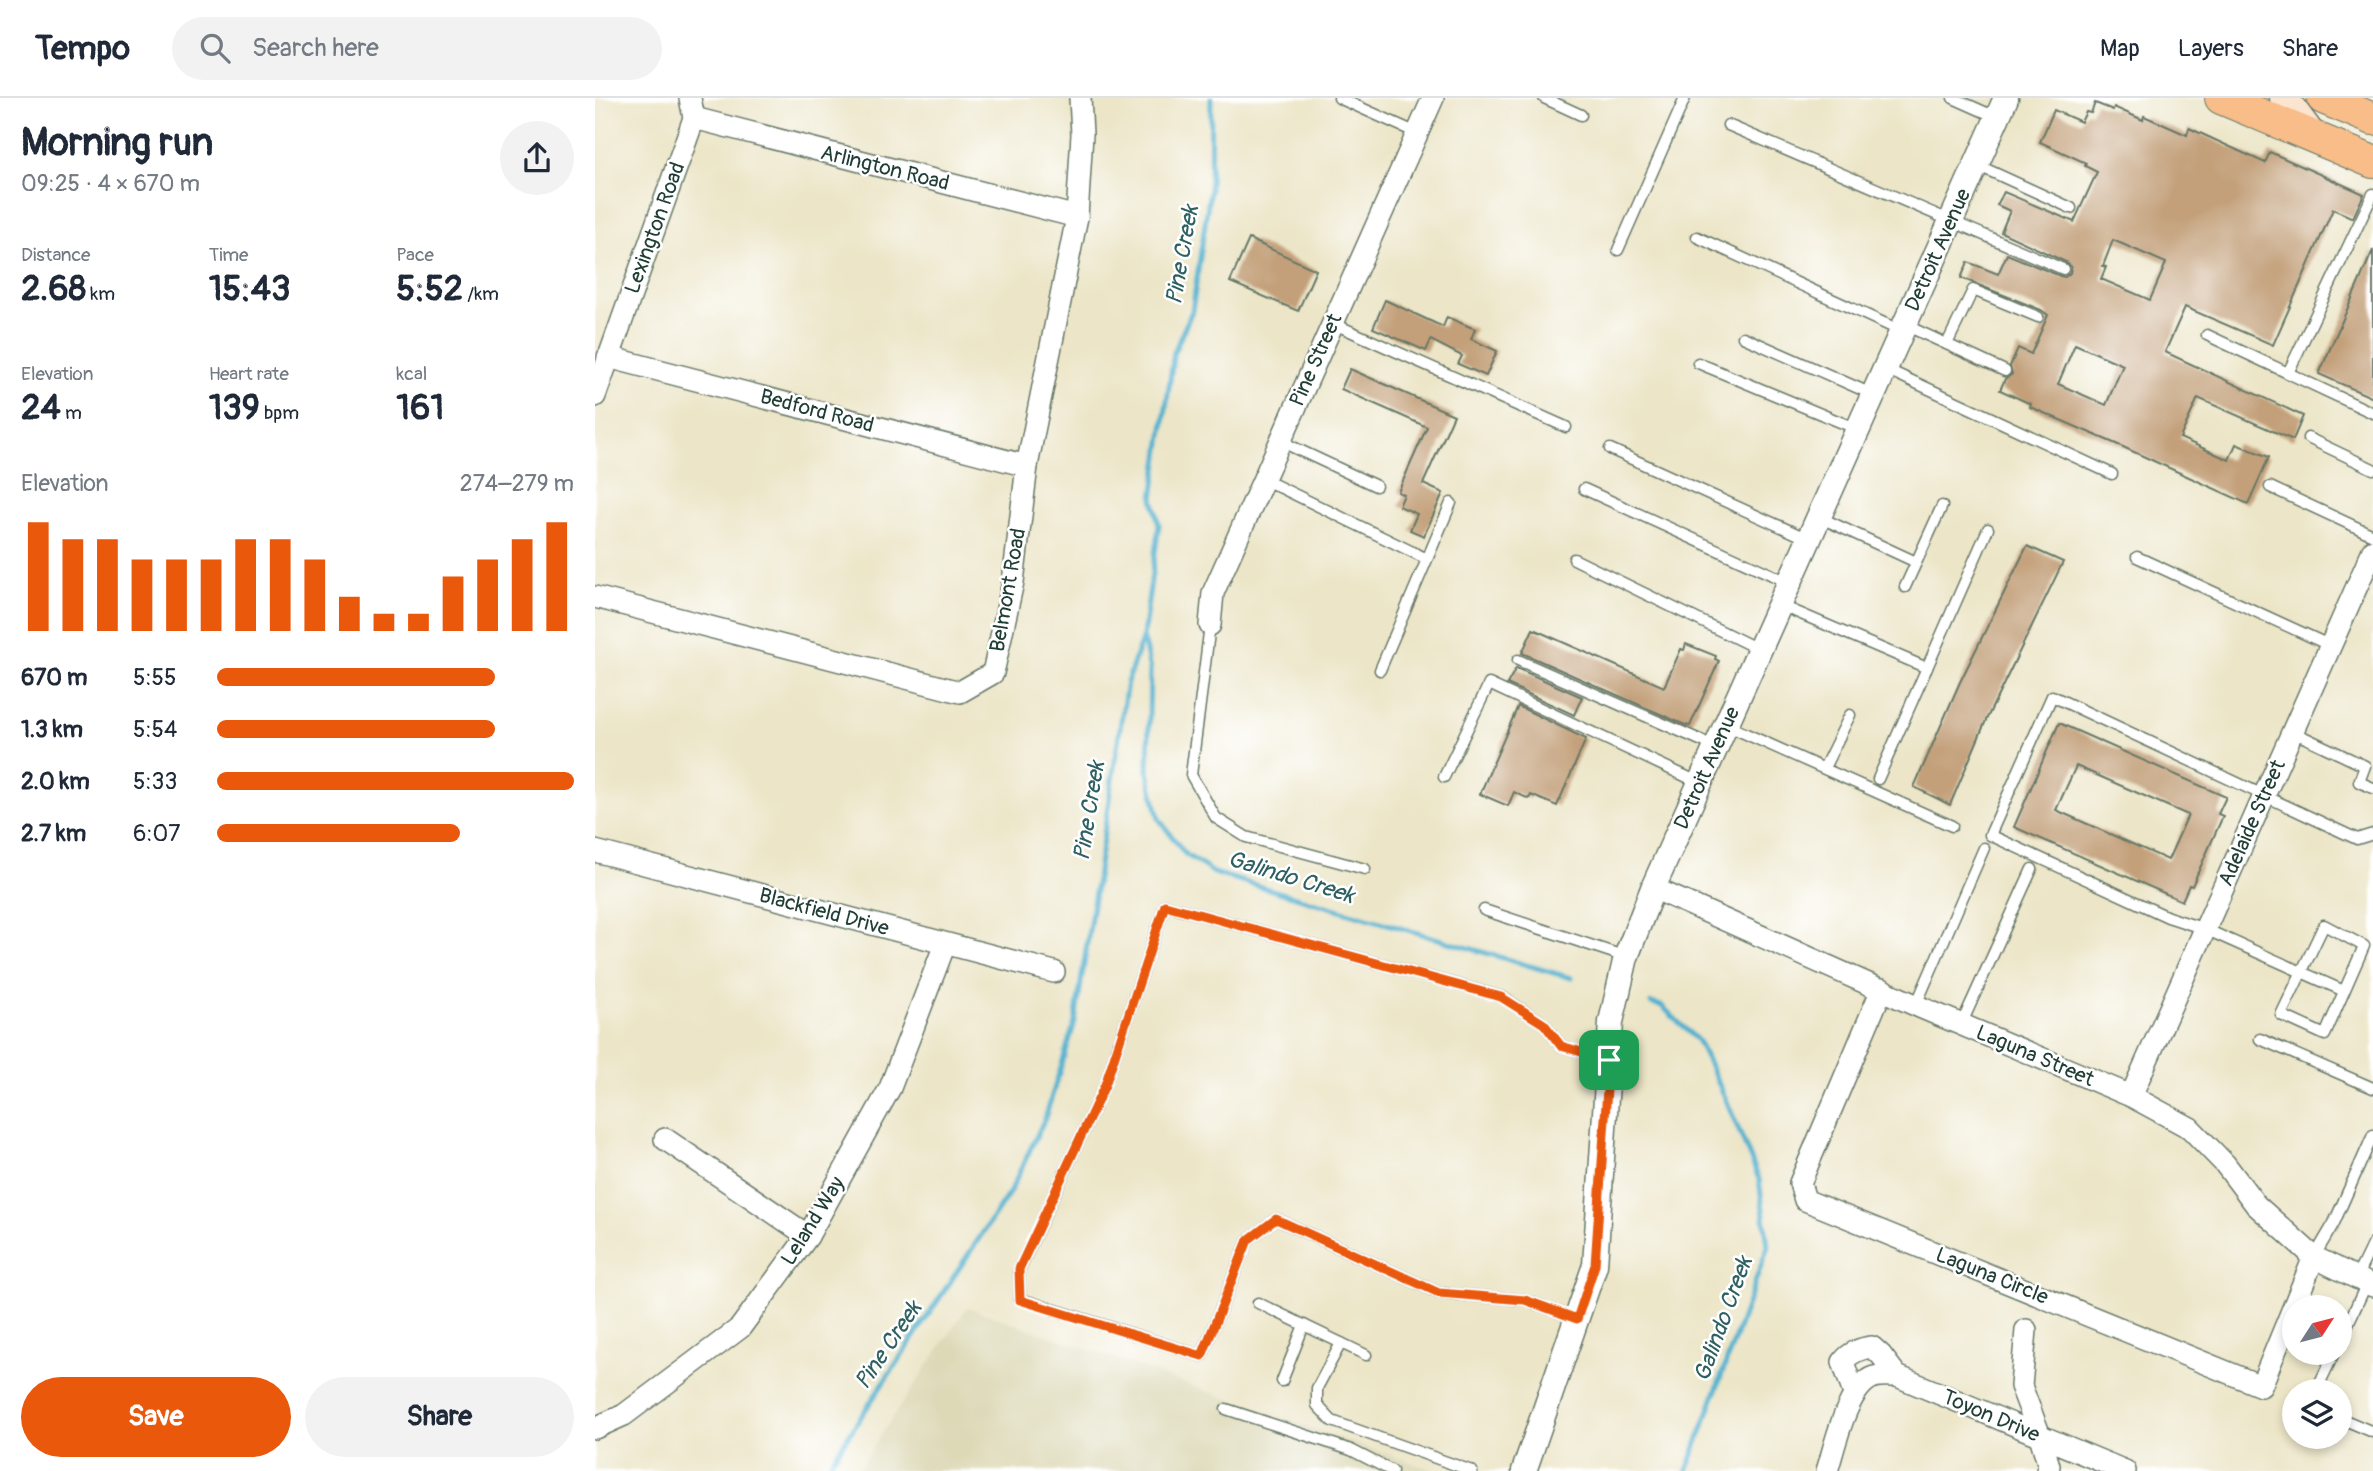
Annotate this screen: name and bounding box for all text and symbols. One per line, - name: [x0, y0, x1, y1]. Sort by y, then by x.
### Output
- search box: [172, 17, 662, 80]
- text: Tempo: [35, 28, 130, 69]
- icon: search: [196, 29, 234, 67]
- text: Search here: [252, 32, 379, 64]
- text: Map: [2100, 34, 2140, 63]
- text: Layers: [2178, 34, 2244, 63]
- text: Share: [2282, 34, 2338, 63]
- text: Morning run: [21, 119, 213, 167]
- button: share: [500, 121, 574, 195]
- street label: Arlington Road: [818, 139, 952, 197]
- street label: Lexington Road: [619, 158, 691, 298]
- text: 09:25 · 4 × 670 m: [21, 169, 200, 198]
- street label: Detroit Avenue: [1899, 184, 1977, 316]
- water label: Pine Creek: [1159, 201, 1205, 307]
- text: Distance: [21, 243, 90, 267]
- text: Time: [209, 243, 248, 267]
- text: Pace: [396, 243, 434, 267]
- text: 2.68: [21, 267, 86, 311]
- text: 15:43: [209, 267, 291, 311]
- text: 5:52: [396, 267, 463, 311]
- text: km: [86, 282, 115, 306]
- text: /km: [463, 282, 499, 306]
- street label: Pine Street: [1284, 309, 1349, 411]
- text: Elevation: [21, 362, 93, 386]
- text: Heart rate: [209, 362, 289, 386]
- text: kcal: [396, 362, 427, 386]
- street label: Bedford Road: [757, 383, 877, 439]
- text: 24: [21, 386, 61, 430]
- text: 139: [209, 386, 260, 430]
- text: 161: [396, 386, 444, 430]
- text: m: [61, 401, 82, 425]
- text: bpm: [260, 401, 299, 425]
- text: Elevation: [21, 469, 109, 498]
- text: 274–279 m: [460, 469, 574, 498]
- street label: Belmont Road: [984, 526, 1032, 654]
- text: 670 m: [21, 663, 87, 692]
- text: 5:55: [133, 663, 177, 692]
- street label: Detroit Avenue: [1668, 702, 1746, 834]
- text: 1.3 km: [21, 715, 83, 744]
- text: 5:54: [133, 715, 177, 744]
- street label: Adelaide Street: [2212, 755, 2292, 890]
- water label: Pine Creek: [1067, 757, 1112, 863]
- text: 2.0 km: [21, 767, 90, 796]
- text: 5:33: [133, 767, 177, 796]
- text: 2.7 km: [21, 819, 86, 848]
- text: 6:07: [133, 819, 180, 848]
- water label: Galindo Creek: [1224, 844, 1360, 911]
- street label: Blackfield Drive: [756, 882, 893, 942]
- street label: Laguna Street: [1972, 1019, 2099, 1093]
- pin: [1579, 1030, 1639, 1090]
- icon: arrive: [1590, 1041, 1628, 1079]
- street label: Leland Way: [775, 1172, 851, 1270]
- street label: Laguna Circle: [1932, 1241, 2053, 1311]
- water label: Galindo Creek: [1687, 1250, 1760, 1385]
- water label: Pine Creek: [848, 1293, 929, 1395]
- north arrow: [2282, 1295, 2352, 1365]
- map controls: [2282, 1295, 2352, 1449]
- button: Save: [21, 1377, 291, 1457]
- button: Share: [305, 1377, 574, 1457]
- button: layers: [2282, 1379, 2352, 1449]
- street label: Toyon Drive: [1938, 1383, 2044, 1449]

